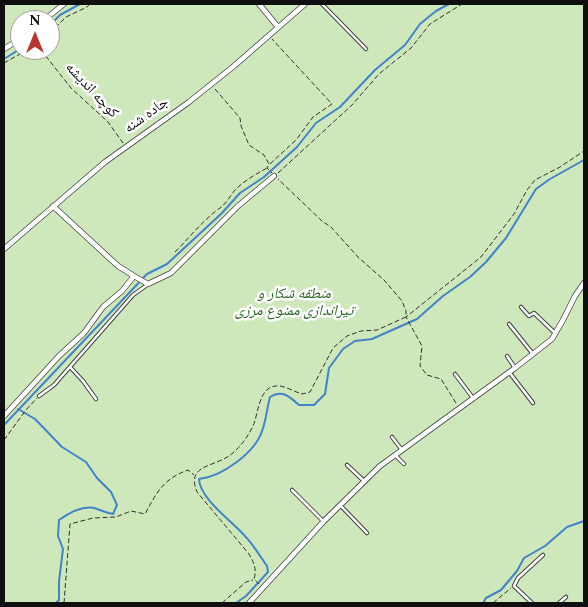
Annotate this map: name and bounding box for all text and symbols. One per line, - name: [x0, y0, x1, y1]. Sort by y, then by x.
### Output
- north arrow: [10, 10, 60, 60]
- text: N: [29, 10, 41, 31]
- street label: کوچه اندیشه: [61, 59, 121, 123]
- street label: جاده شنه: [121, 94, 173, 138]
- park label: منطقه شکار و تیراندازی ممنوع مرزی: [235, 286, 353, 321]

